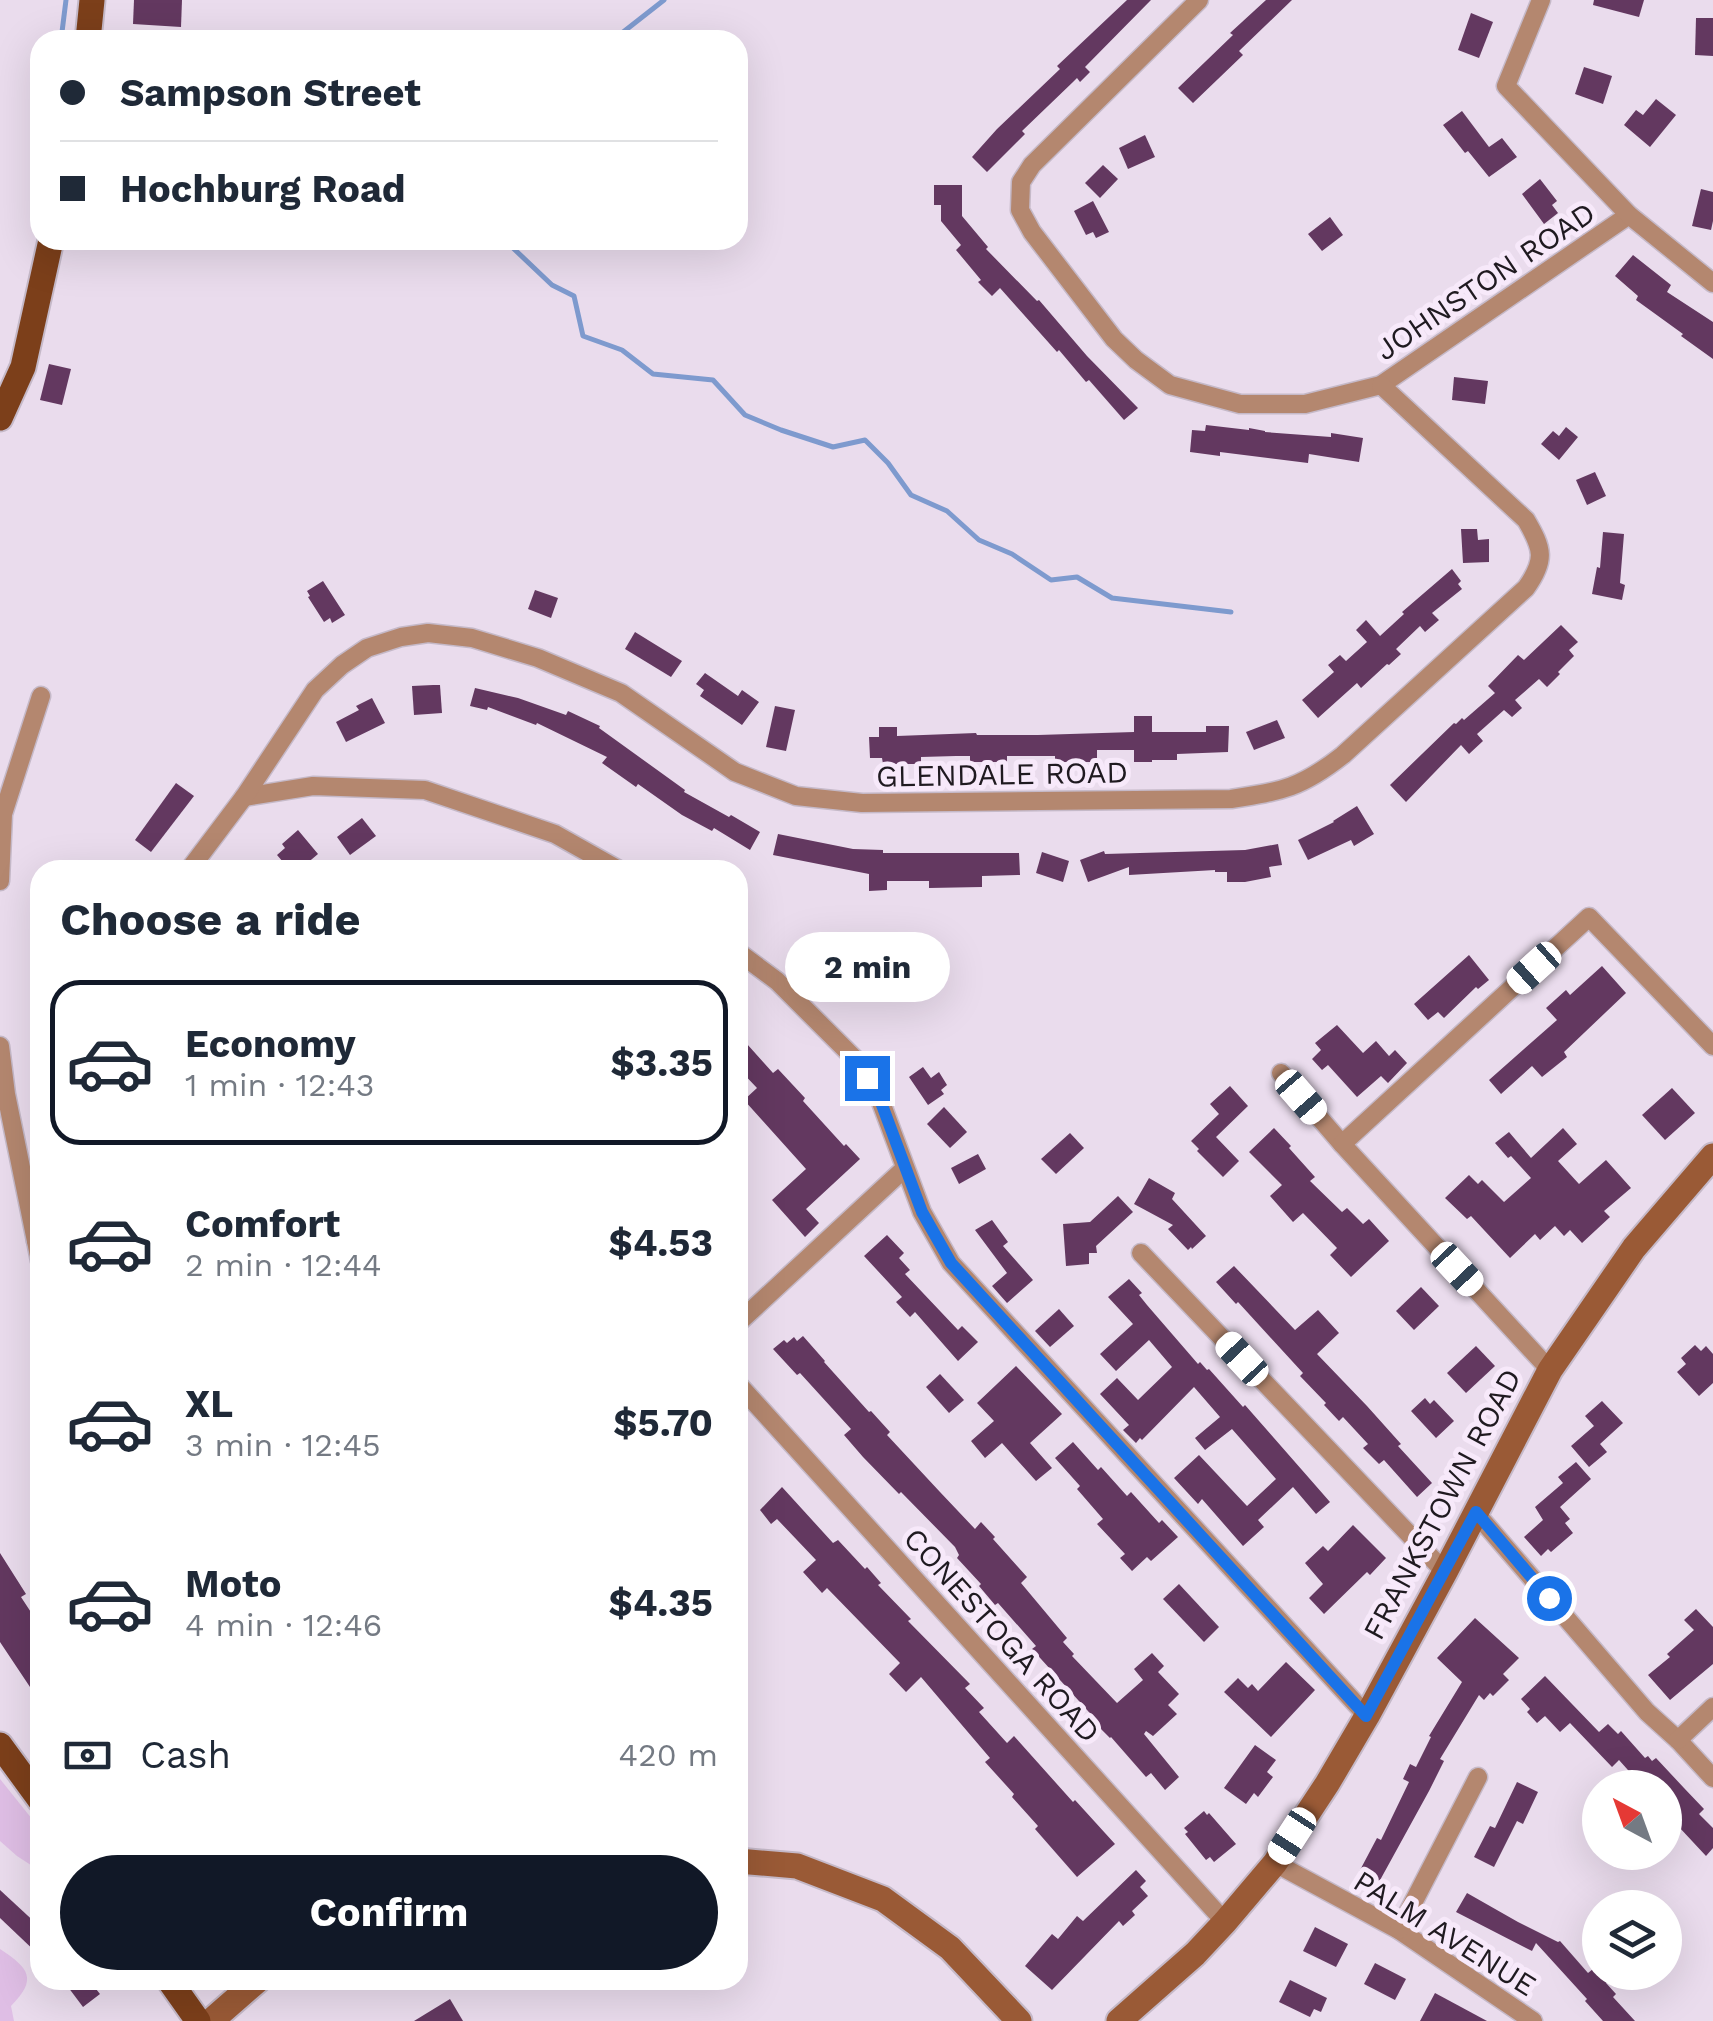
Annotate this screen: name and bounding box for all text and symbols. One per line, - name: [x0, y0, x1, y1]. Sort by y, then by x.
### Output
- text: Sampson Street: [120, 71, 421, 115]
- text: Hochburg Road: [120, 167, 406, 211]
- street label: JOHNSTON ROAD: [1369, 195, 1601, 367]
- street label: GLENDALE ROAD: [876, 754, 1128, 794]
- text: Choose a ride: [60, 893, 360, 946]
- callout: 2 min: [784, 933, 950, 1003]
- car: [1502, 937, 1566, 999]
- text: 2 min: [824, 948, 911, 986]
- icon: car: [65, 1018, 155, 1108]
- text: Economy: [185, 1022, 356, 1066]
- text: $3.35: [610, 1041, 713, 1085]
- route end: [845, 1056, 890, 1101]
- car: [1270, 1065, 1332, 1129]
- text: 1 min · 12:43: [185, 1066, 374, 1104]
- icon: car: [65, 1198, 155, 1288]
- text: Comfort: [185, 1202, 340, 1246]
- text: $4.53: [609, 1221, 713, 1265]
- car: [1426, 1237, 1488, 1301]
- text: 2 min · 12:44: [185, 1246, 382, 1284]
- car: [1211, 1327, 1273, 1391]
- street label: FRANKSTOWN ROAD: [1356, 1363, 1528, 1645]
- icon: car: [65, 1378, 155, 1468]
- text: XL: [185, 1382, 233, 1426]
- text: $5.70: [613, 1401, 713, 1445]
- text: 3 min · 12:45: [185, 1426, 381, 1464]
- street label: CONESTOGA ROAD: [897, 1521, 1107, 1749]
- icon: car: [65, 1558, 155, 1648]
- text: Moto: [185, 1562, 281, 1606]
- route start: [1527, 1576, 1572, 1621]
- text: $4.35: [609, 1581, 713, 1625]
- text: 4 min · 12:46: [185, 1606, 382, 1644]
- icon: cash: [60, 1728, 115, 1783]
- text: Cash: [140, 1733, 231, 1777]
- text: 420 m: [618, 1736, 718, 1774]
- north arrow: [1582, 1770, 1682, 1870]
- map controls: [1582, 1770, 1682, 1990]
- car: [1263, 1803, 1321, 1869]
- button: Confirm: [60, 1855, 718, 1970]
- street label: PALM AVENUE: [1347, 1863, 1543, 2003]
- button: layers: [1582, 1890, 1682, 1990]

